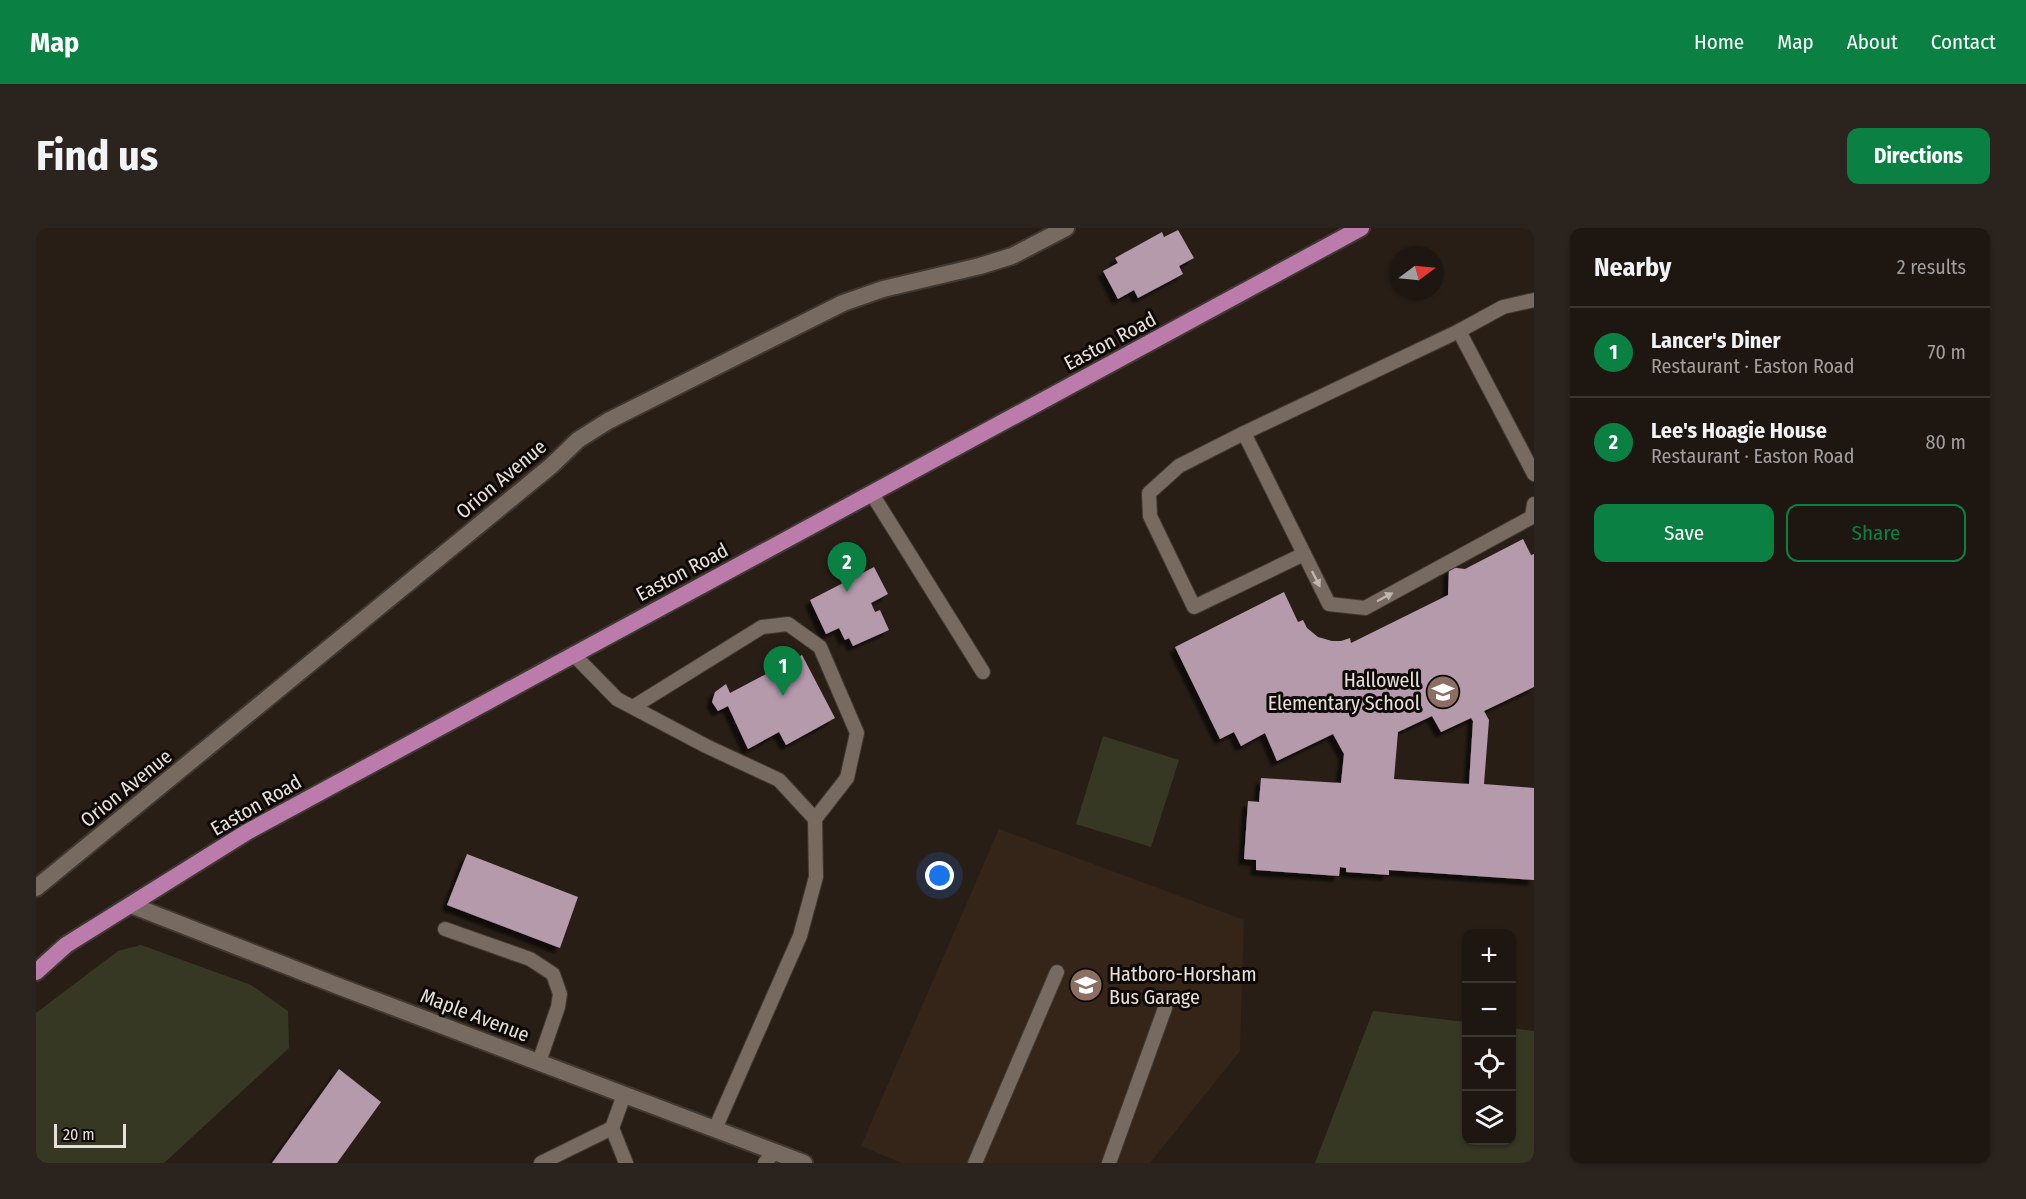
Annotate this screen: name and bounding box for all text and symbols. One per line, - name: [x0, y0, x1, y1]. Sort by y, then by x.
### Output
- text: Map: [30, 26, 79, 59]
- text: Home: [1694, 29, 1744, 55]
- text: Map: [1777, 29, 1814, 55]
- text: About: [1847, 29, 1898, 55]
- text: Contact: [1931, 29, 1996, 55]
- button: Directions: [1847, 128, 1990, 184]
- text: Find us: [36, 131, 158, 181]
- north arrow: [1390, 246, 1444, 300]
- text: Nearby: [1594, 252, 1671, 283]
- text: 2 results: [1897, 255, 1966, 279]
- street label: Easton Road: [1060, 307, 1160, 375]
- text: Lancer's Diner: [1651, 327, 1781, 354]
- text: 1: [1609, 340, 1618, 364]
- text: 70 m: [1928, 340, 1966, 364]
- text: Restaurant · Easton Road: [1651, 354, 1854, 378]
- text: Lee's Hoagie House: [1651, 417, 1827, 444]
- text: 2: [1609, 430, 1618, 454]
- text: 80 m: [1926, 430, 1966, 454]
- street label: Orion Avenue: [451, 434, 551, 524]
- text: Restaurant · Easton Road: [1651, 444, 1854, 468]
- button: Save: [1594, 504, 1774, 562]
- button: Share: [1786, 504, 1966, 562]
- street label: Easton Road: [632, 538, 732, 606]
- pin: 2: [828, 542, 866, 592]
- one-way arrow: [1312, 570, 1321, 587]
- one-way arrow: [1376, 592, 1393, 602]
- pin: 1: [764, 646, 802, 696]
- place label: Hallowell Elementary School: [1268, 668, 1420, 715]
- school or university icon: Hallowell Elementary School: [1425, 674, 1461, 710]
- street label: Orion Avenue: [76, 744, 176, 832]
- street label: Easton Road: [206, 769, 306, 841]
- your location: [925, 861, 954, 890]
- map controls: [1462, 929, 1516, 1145]
- button: +: [1462, 929, 1516, 983]
- place label: Hatboro-Horsham Bus Garage: [1109, 962, 1257, 1009]
- school or university icon: Hatboro-Horsham Bus Garage: [1068, 967, 1104, 1003]
- street label: Maple Avenue: [417, 983, 533, 1047]
- button: −: [1462, 983, 1516, 1037]
- button: locate: [1462, 1037, 1516, 1091]
- button: layers: [1462, 1091, 1516, 1145]
- scale bar: [54, 1121, 126, 1148]
- text: 20 m: [63, 1125, 94, 1144]

